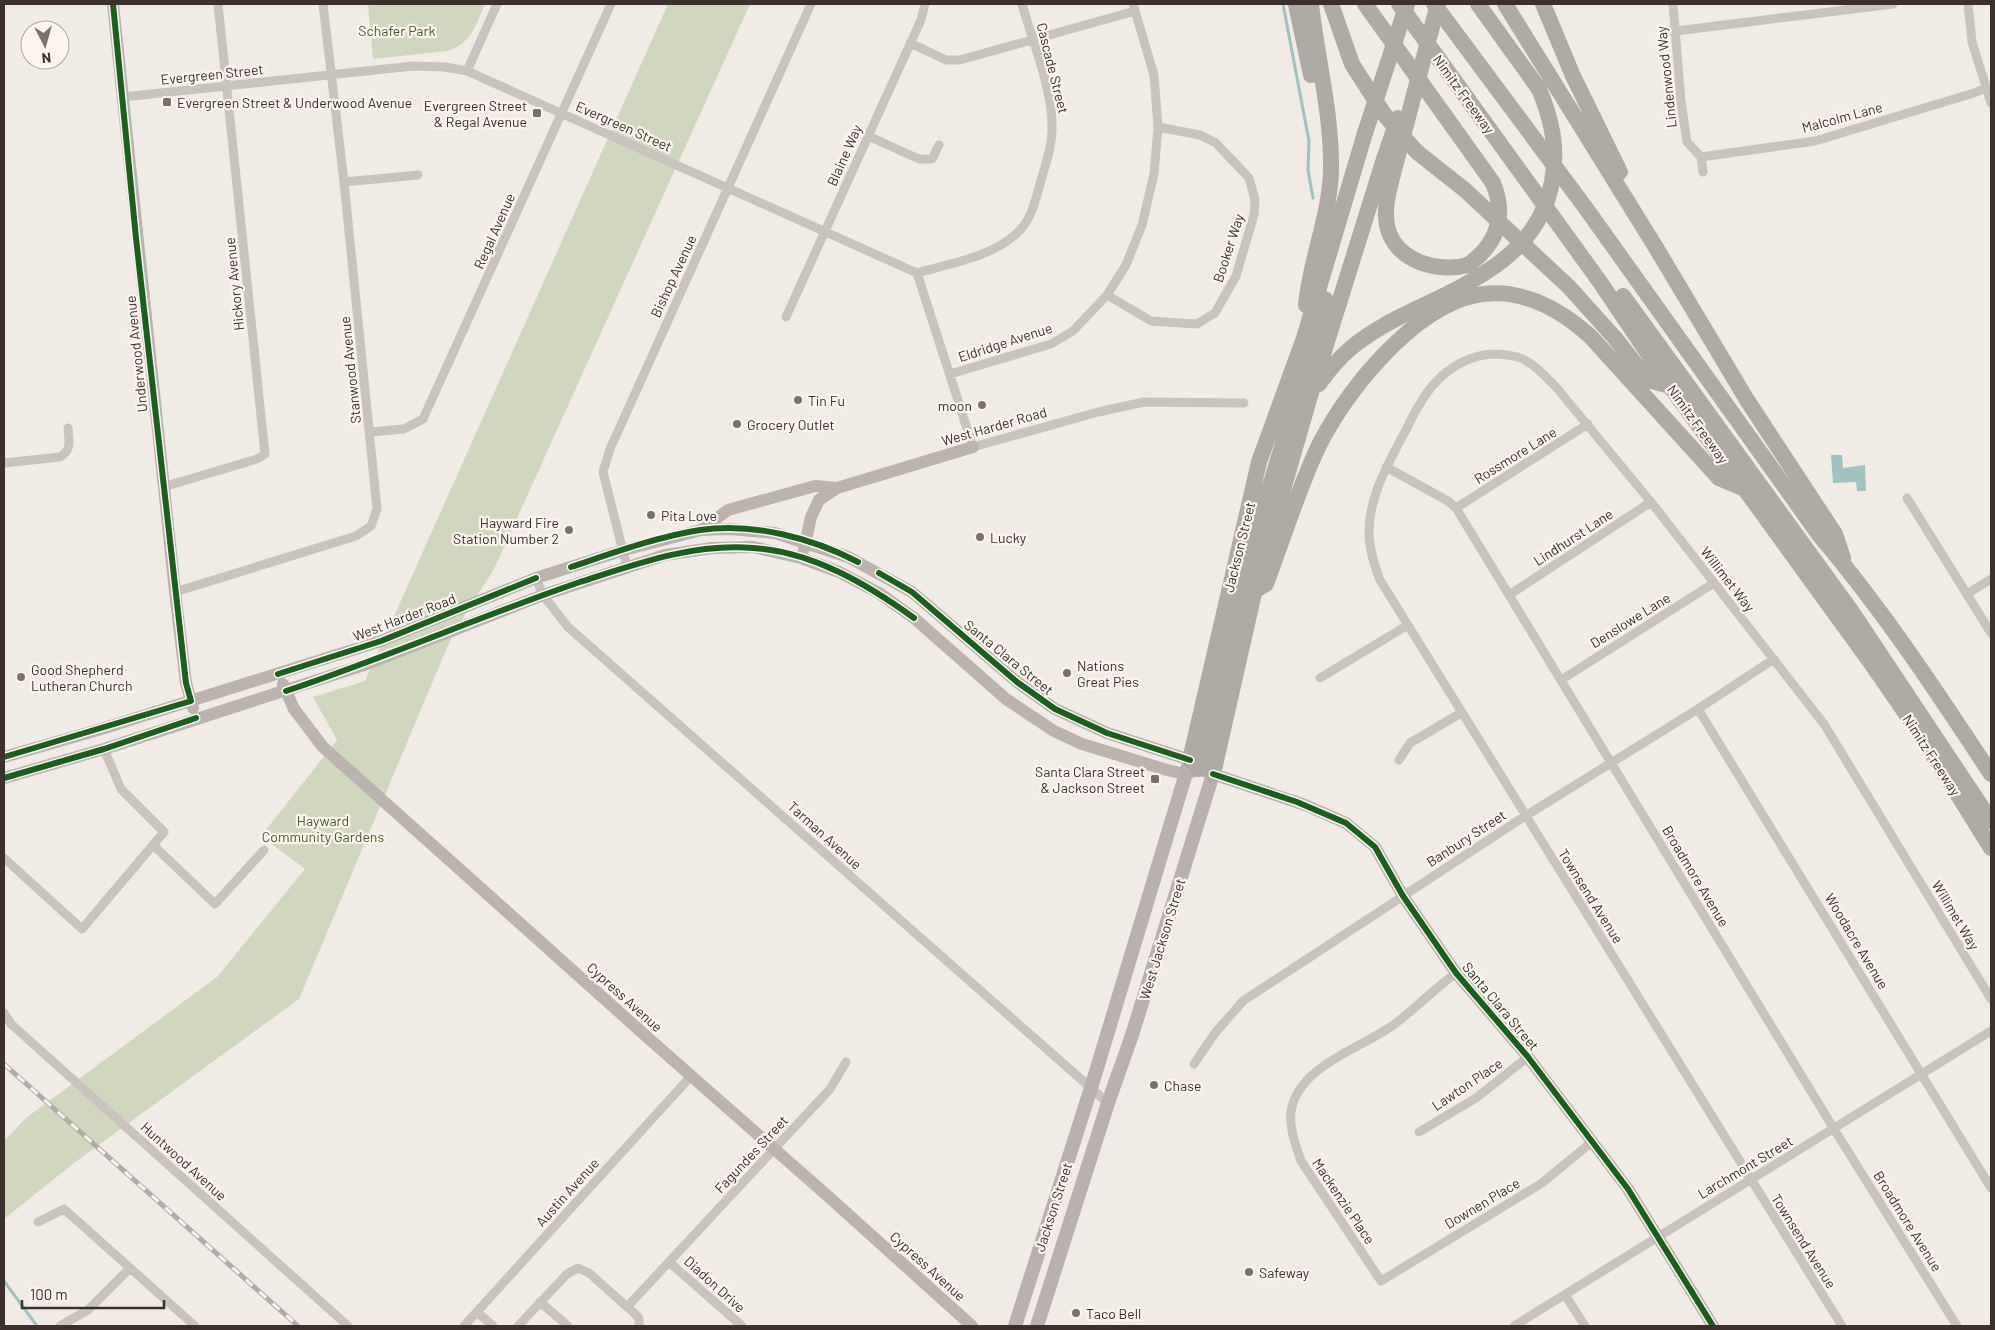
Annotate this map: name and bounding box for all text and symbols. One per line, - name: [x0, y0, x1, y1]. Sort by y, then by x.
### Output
- north arrow: [20, 20, 70, 70]
- street label: Cascade Street: [1034, 21, 1072, 115]
- park label: Schafer Park: [358, 22, 436, 39]
- street label: Lindenwood Way: [1652, 25, 1680, 129]
- text: N: [41, 49, 52, 67]
- street label: Nimitz Freeway: [1430, 51, 1499, 137]
- street label: Evergreen Street: [160, 60, 264, 88]
- place label: Evergreen Street & Underwood Avenue: [177, 94, 412, 111]
- marker: Evergreen Street & Underwood Avenue: [161, 96, 173, 108]
- place label: Evergreen Street & Regal Avenue: [424, 97, 527, 130]
- street label: Evergreen Street: [573, 97, 675, 155]
- street label: Malcolm Lane: [1800, 98, 1884, 136]
- marker: Evergreen Street & Regal Avenue: [531, 107, 543, 119]
- street label: Blaine Way: [823, 121, 865, 188]
- street label: Regal Avenue: [470, 190, 518, 272]
- street label: Booker Way: [1209, 211, 1247, 285]
- street label: Bishop Avenue: [646, 232, 700, 320]
- street label: Hickory Avenue: [221, 237, 247, 331]
- street label: Underwood Avenue: [121, 295, 151, 413]
- street label: Stanwood Avenue: [336, 315, 364, 425]
- street label: Eldridge Avenue: [956, 319, 1054, 365]
- street label: Nimitz Freeway: [1664, 381, 1733, 467]
- place label: Tin Fu: [808, 392, 845, 409]
- marker: Tin Fu: [792, 394, 804, 406]
- place label: moon: [938, 397, 972, 414]
- marker: moon: [976, 399, 988, 411]
- street label: West Harder Road: [939, 403, 1049, 449]
- place label: Grocery Outlet: [747, 416, 835, 433]
- marker: Grocery Outlet: [731, 418, 743, 430]
- street label: Rossmore Lane: [1471, 423, 1559, 487]
- street label: Jackson Street: [1220, 500, 1258, 594]
- street label: Lindhurst Lane: [1530, 505, 1616, 569]
- place label: Pita Love: [661, 507, 717, 524]
- marker: Pita Love: [645, 509, 657, 521]
- place label: Hayward Fire Station Number 2: [453, 514, 559, 547]
- marker: Hayward Fire Station Number 2: [563, 524, 575, 536]
- place label: Lucky: [990, 529, 1027, 546]
- marker: Lucky: [974, 531, 986, 543]
- street label: Willimet Way: [1697, 543, 1759, 615]
- street label: Denslowe Lane: [1587, 589, 1673, 651]
- street label: West Harder Road: [350, 590, 458, 644]
- street label: Santa Clara Street: [961, 616, 1057, 698]
- place label: Nations Great Pies: [1077, 657, 1139, 690]
- place label: Good Shepherd Lutheran Church: [31, 661, 132, 694]
- marker: Nations Great Pies: [1061, 667, 1073, 679]
- marker: Good Shepherd Lutheran Church: [15, 671, 27, 683]
- street label: Nimitz Freeway: [1899, 711, 1965, 799]
- place label: Santa Clara Street & Jackson Street: [1035, 763, 1145, 796]
- marker: Santa Clara Street & Jackson Street: [1149, 773, 1161, 785]
- street label: Tarman Avenue: [785, 797, 865, 873]
- street label: Banbury Street: [1423, 806, 1509, 870]
- park label: Hayward Community Gardens: [262, 812, 384, 845]
- street label: Broadmore Avenue: [1659, 822, 1733, 930]
- street label: Townsend Avenue: [1555, 845, 1627, 947]
- street label: West Jackson Street: [1135, 876, 1189, 1002]
- street label: Willimet Way: [1929, 877, 1984, 953]
- street label: Woodacre Avenue: [1822, 890, 1892, 992]
- street label: Santa Clara Street: [1459, 958, 1543, 1054]
- street label: Cypress Avenue: [584, 959, 666, 1035]
- street label: Lawton Place: [1429, 1054, 1505, 1114]
- place label: Chase: [1164, 1077, 1201, 1094]
- marker: Chase: [1148, 1079, 1160, 1091]
- street label: Fagundes Street: [711, 1112, 791, 1196]
- street label: Huntwood Avenue: [138, 1118, 230, 1204]
- street label: Larchmont Street: [1694, 1132, 1796, 1202]
- street label: Austin Avenue: [532, 1154, 602, 1230]
- street label: Mackenzie Place: [1309, 1155, 1379, 1247]
- street label: Jackson Street: [1031, 1160, 1075, 1254]
- street label: Broadmore Avenue: [1870, 1168, 1946, 1274]
- street label: Downen Place: [1441, 1174, 1523, 1232]
- street label: Townsend Avenue: [1768, 1190, 1840, 1292]
- street label: Cypress Avenue: [887, 1228, 969, 1304]
- street label: Diadon Drive: [681, 1252, 749, 1316]
- place label: Safeway: [1259, 1264, 1310, 1281]
- marker: Safeway: [1243, 1266, 1255, 1278]
- scale bar: [22, 1278, 165, 1310]
- text: 100 m: [30, 1285, 68, 1303]
- place label: Taco Bell: [1086, 1305, 1141, 1322]
- marker: Taco Bell: [1070, 1307, 1082, 1319]

